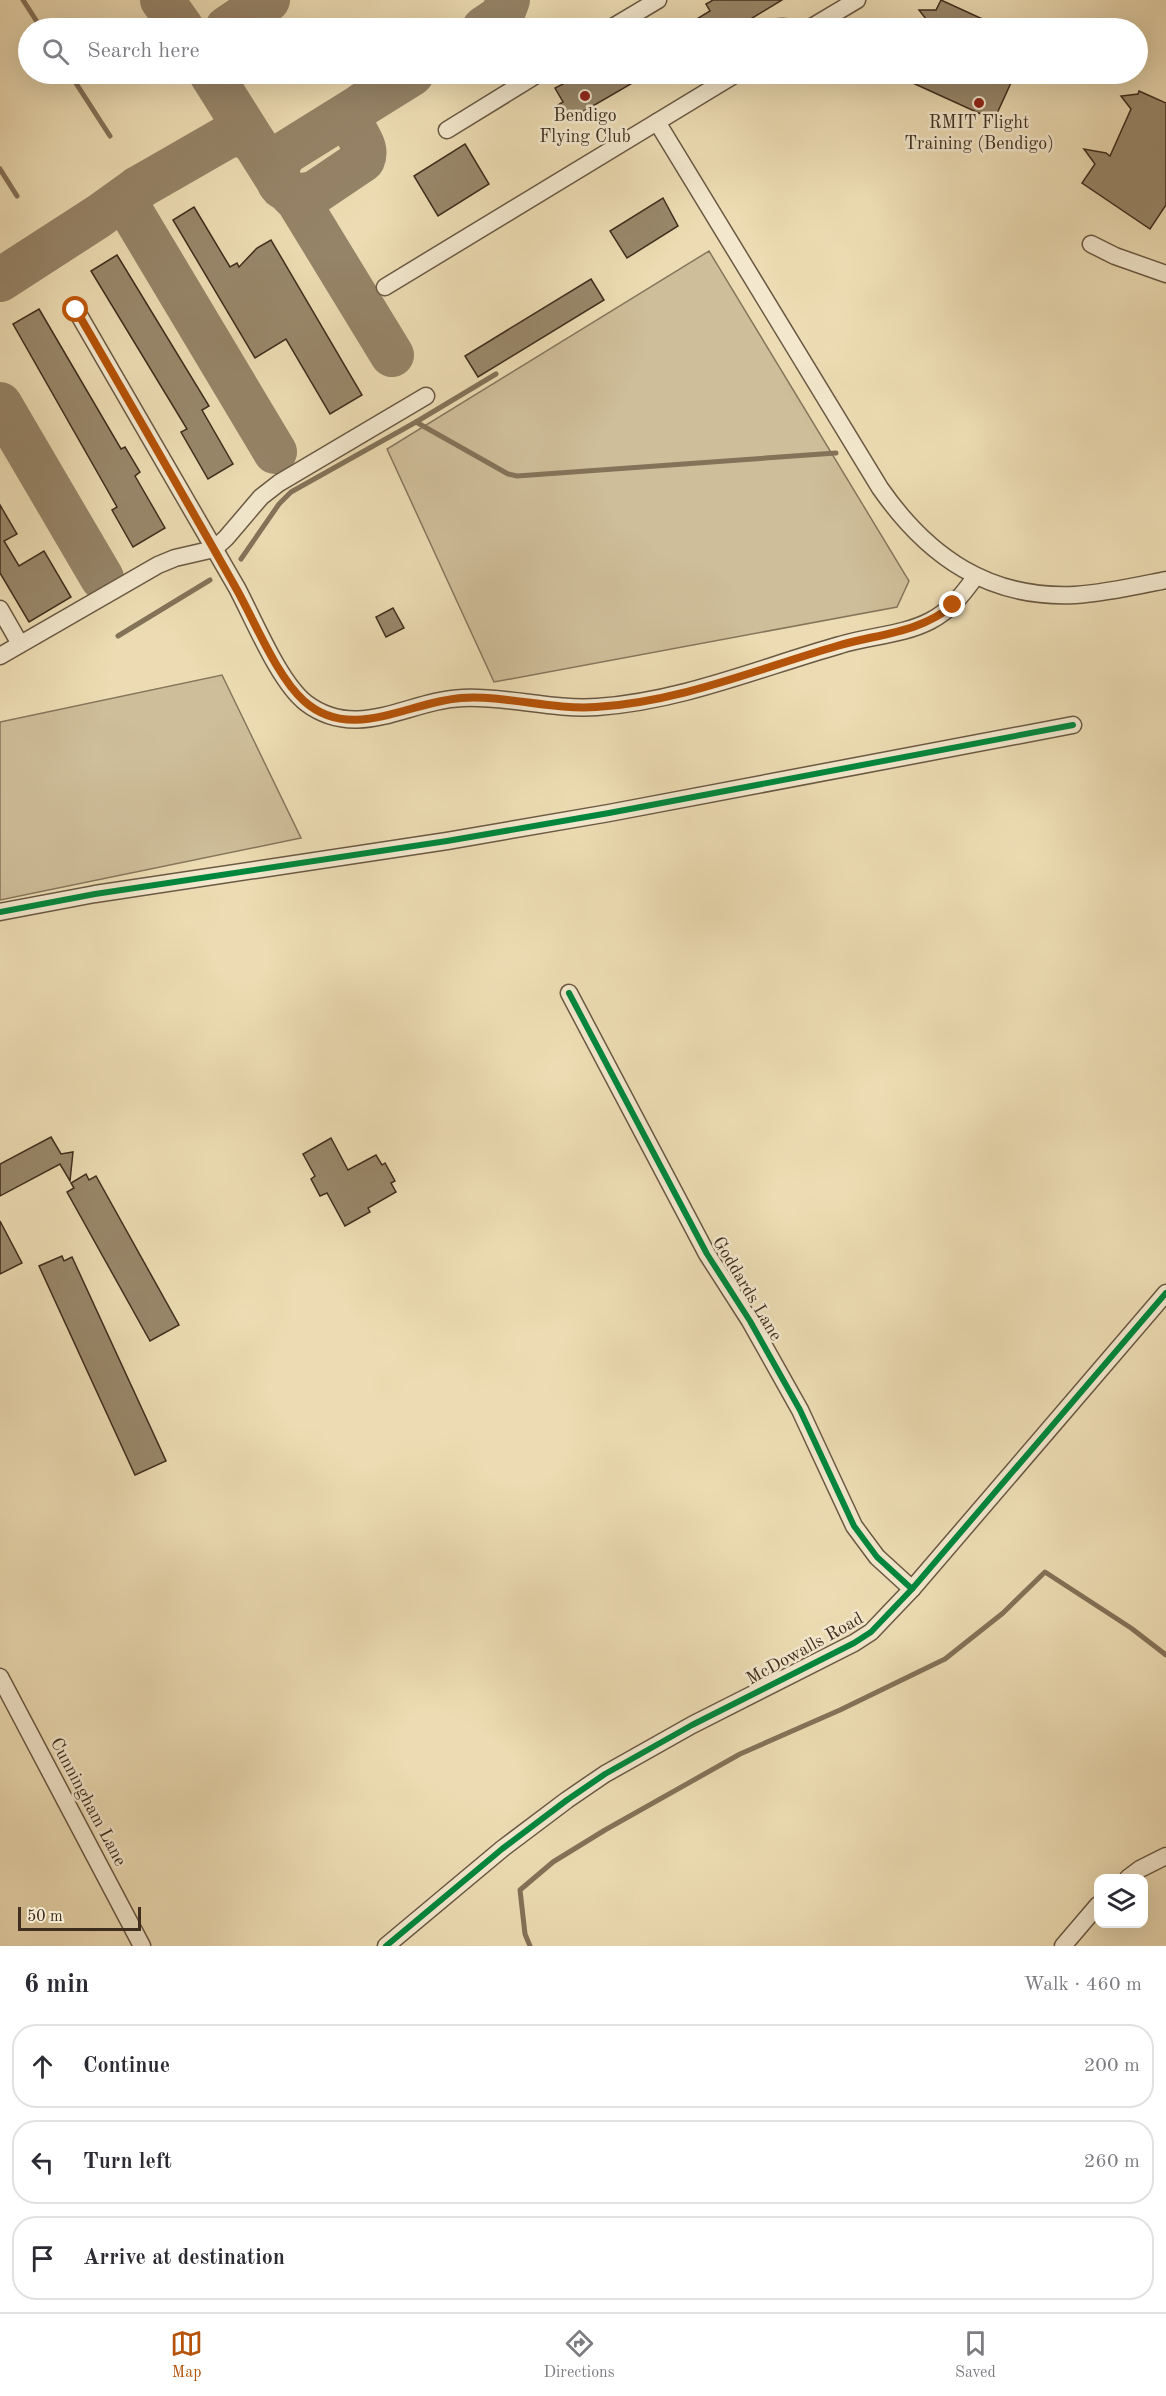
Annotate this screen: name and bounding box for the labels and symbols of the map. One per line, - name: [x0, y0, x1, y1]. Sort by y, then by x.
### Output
- marker: Bendigo Flying Club: [578, 89, 592, 103]
- marker: RMIT Flight Training (Bendigo): [972, 96, 986, 110]
- place label: Bendigo Flying Club: [539, 107, 631, 146]
- place label: RMIT Flight Training (Bendigo): [904, 114, 1054, 153]
- route start: [62, 296, 88, 322]
- route end: [939, 591, 965, 617]
- street label: Goddards Lane: [709, 1234, 785, 1344]
- street label: McDowalls Road: [744, 1609, 866, 1689]
- street label: Cunningham Lane: [47, 1735, 129, 1869]
- scale bar: [18, 1904, 141, 1932]

